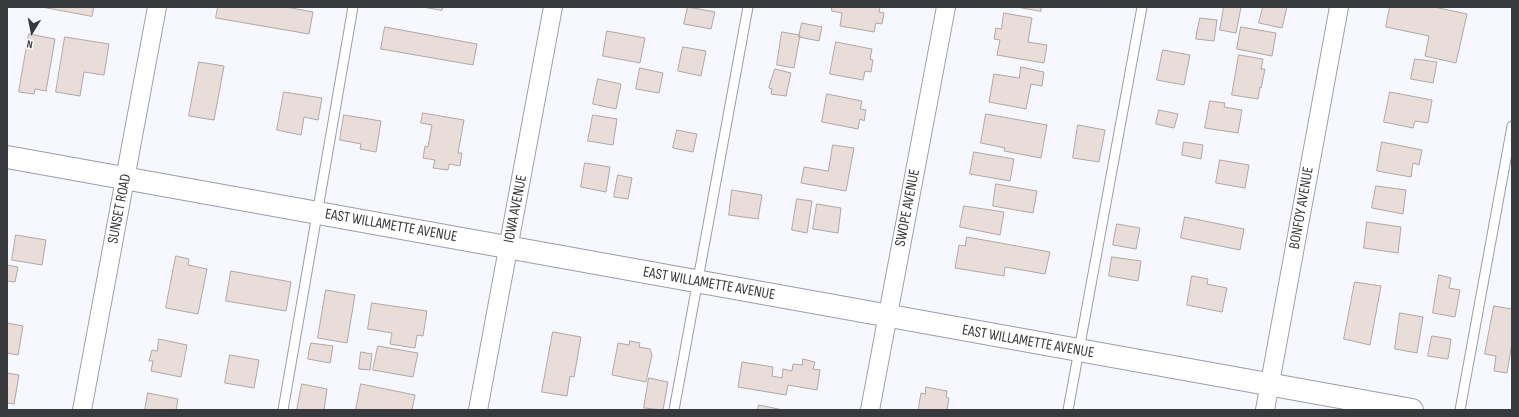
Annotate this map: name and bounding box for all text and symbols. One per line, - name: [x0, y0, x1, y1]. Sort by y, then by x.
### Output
- north arrow: [12, 12, 52, 52]
- text: N: [26, 37, 34, 51]
- street label: BONFOY AVENUE: [1286, 165, 1318, 251]
- street label: SWOPE AVENUE: [892, 168, 924, 248]
- street label: SUNSET ROAD: [104, 173, 136, 245]
- street label: IOWA AVENUE: [501, 174, 531, 244]
- street label: EAST WILLAMETTE AVENUE: [324, 206, 458, 246]
- street label: EAST WILLAMETTE AVENUE: [642, 264, 776, 304]
- street label: EAST WILLAMETTE AVENUE: [961, 322, 1095, 362]

